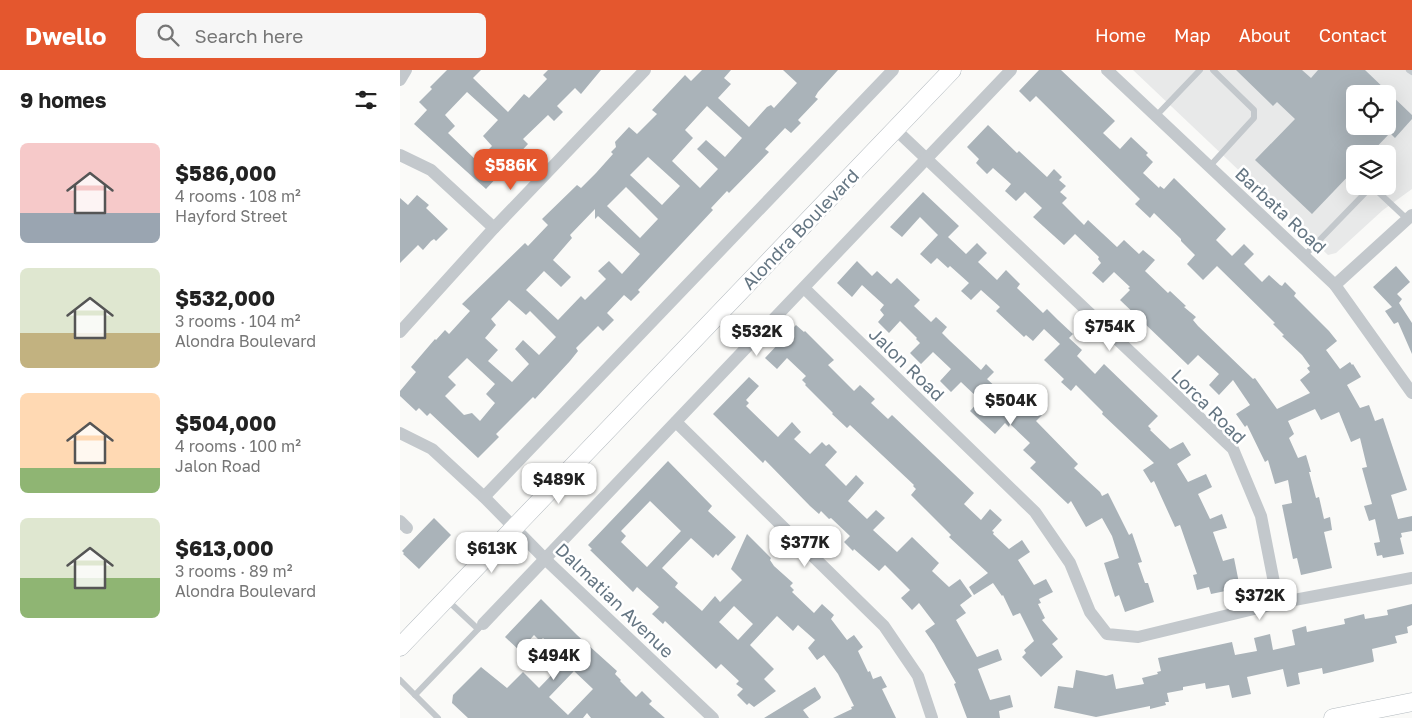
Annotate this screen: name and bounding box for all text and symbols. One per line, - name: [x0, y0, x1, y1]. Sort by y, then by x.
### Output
- search box: [136, 13, 486, 58]
- text: Dwello: [25, 21, 106, 50]
- icon: search: [154, 21, 182, 49]
- text: Search here: [194, 24, 303, 47]
- text: Home: [1095, 24, 1146, 46]
- text: Map: [1174, 24, 1211, 46]
- text: About: [1239, 24, 1291, 46]
- text: Contact: [1319, 24, 1387, 46]
- map controls: [1346, 85, 1396, 195]
- button: locate: [1346, 85, 1396, 135]
- icon: filters: [352, 86, 380, 114]
- text: 9 homes: [20, 87, 106, 113]
- button: layers: [1346, 145, 1396, 195]
- pin: $586K: [476, 148, 546, 191]
- text: $586K: [485, 155, 537, 175]
- text: $586,000: [175, 160, 276, 186]
- street label: Barbata Road: [1231, 162, 1331, 258]
- icon: home: [60, 163, 120, 223]
- street label: Alondra Boulevard: [737, 164, 863, 294]
- text: 4 rooms · 108 m²: [175, 186, 301, 206]
- text: Hayford Street: [175, 206, 288, 226]
- text: $532,000: [175, 285, 275, 311]
- icon: home: [60, 288, 120, 348]
- pin: $754K: [1075, 310, 1145, 352]
- text: 3 rooms · 104 m²: [175, 311, 300, 331]
- pin: $532K: [722, 314, 792, 357]
- text: $754K: [1085, 316, 1135, 336]
- text: $532K: [731, 321, 783, 341]
- street label: Jalon Road: [865, 323, 949, 405]
- text: Alondra Boulevard: [175, 331, 316, 351]
- street label: Lorca Road: [1167, 364, 1251, 448]
- pin: $504K: [976, 384, 1046, 426]
- text: $504K: [985, 390, 1037, 410]
- text: $504,000: [175, 410, 276, 436]
- icon: home: [60, 413, 120, 473]
- text: 4 rooms · 100 m²: [175, 436, 301, 456]
- text: Jalon Road: [175, 456, 261, 476]
- pin: $489K: [524, 462, 594, 505]
- text: $489K: [533, 469, 585, 489]
- pin: $377K: [770, 526, 840, 568]
- pin: $613K: [457, 532, 527, 574]
- text: $377K: [780, 532, 830, 552]
- text: $613,000: [175, 535, 274, 561]
- icon: home: [60, 538, 120, 598]
- text: $613K: [467, 538, 517, 558]
- street label: Dalmatian Avenue: [551, 538, 679, 662]
- text: 3 rooms · 89 m²: [175, 561, 292, 581]
- pin: $372K: [1225, 578, 1295, 621]
- text: Alondra Boulevard: [175, 581, 316, 601]
- text: $372K: [1235, 585, 1285, 605]
- pin: $494K: [519, 638, 589, 681]
- text: $494K: [528, 645, 580, 665]

